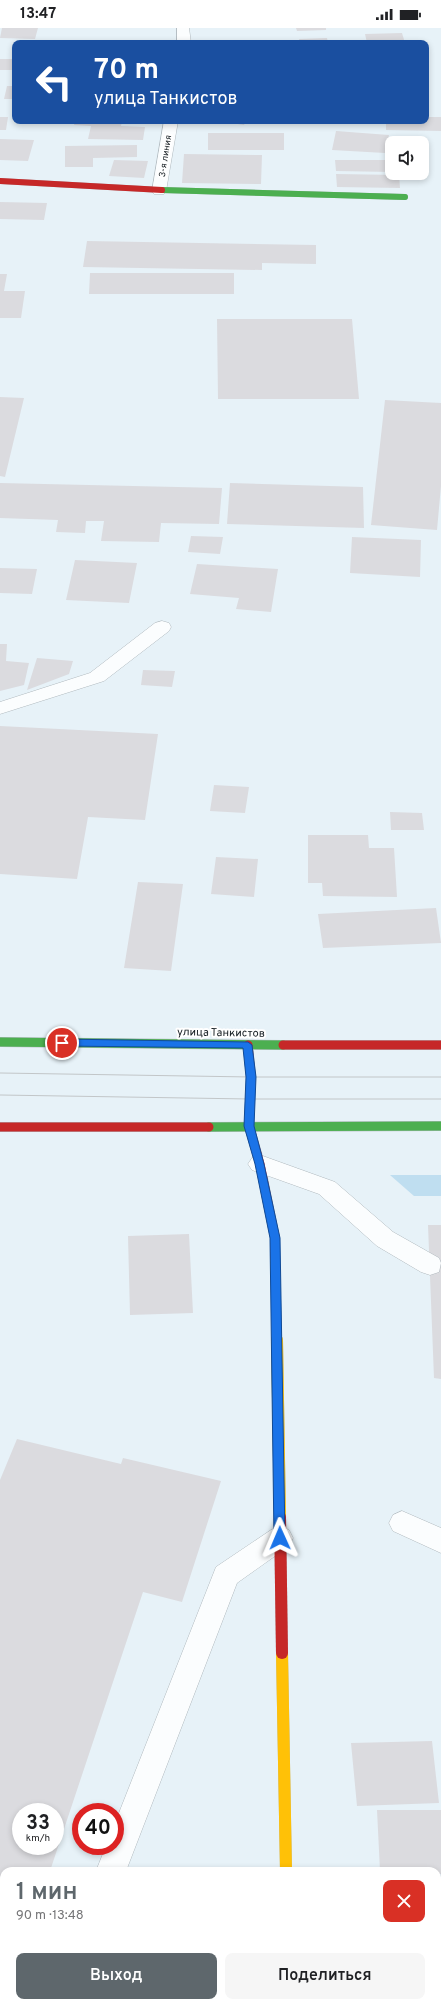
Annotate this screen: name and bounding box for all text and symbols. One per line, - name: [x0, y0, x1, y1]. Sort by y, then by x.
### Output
- text: 13:47: [20, 5, 56, 24]
- text: 70 m: [94, 53, 159, 89]
- icon: left: [28, 56, 80, 108]
- text: улица Танкистов: [94, 88, 238, 111]
- street label: 3-я линия: [157, 134, 174, 178]
- map controls: [385, 136, 429, 180]
- button: sound: [385, 136, 429, 180]
- street label: улица Танкистов: [177, 1025, 265, 1041]
- pin: [45, 1026, 79, 1060]
- icon: arrive: [51, 1032, 73, 1054]
- position arrow: [259, 1517, 301, 1559]
- speed limit sign: 40: [72, 1803, 124, 1855]
- text: 33: [26, 1811, 50, 1837]
- text: km/h: [26, 1832, 50, 1845]
- text: 1 мин: [16, 1878, 77, 1908]
- button: close: [383, 1880, 425, 1922]
- text: 90 m · 13:48: [16, 1908, 84, 1924]
- button: Выход: [16, 1953, 217, 1999]
- button: Поделиться: [225, 1953, 425, 1999]

